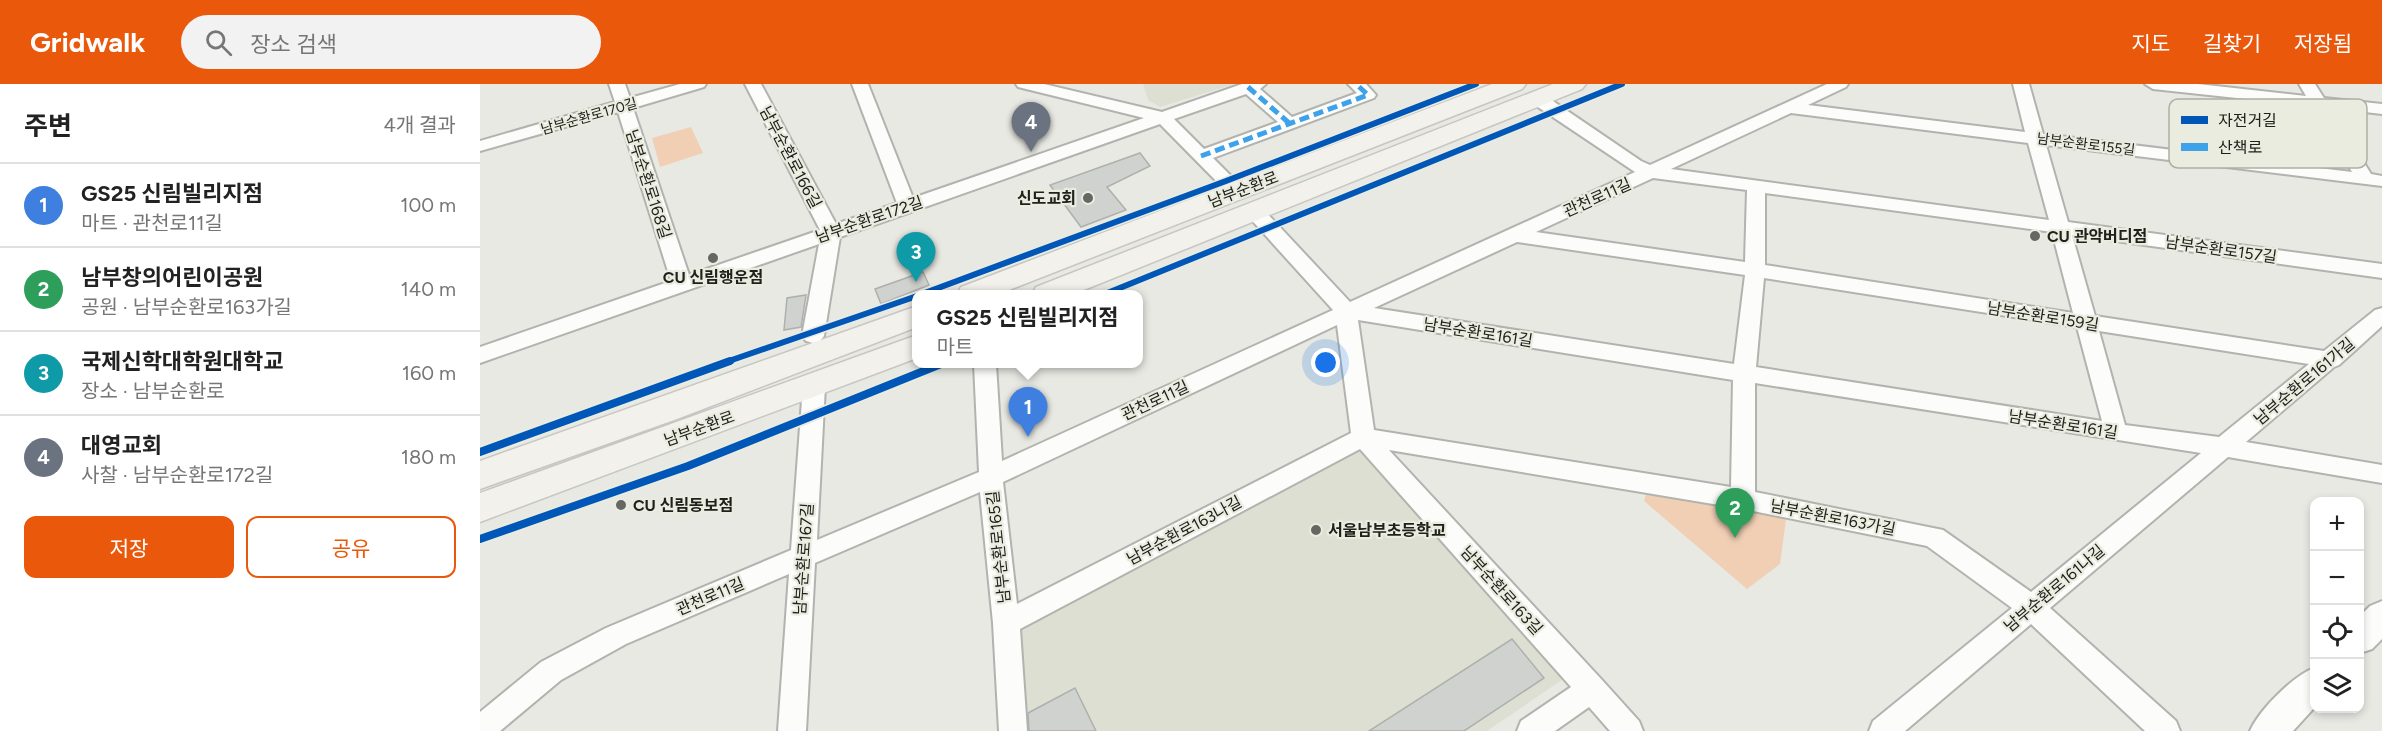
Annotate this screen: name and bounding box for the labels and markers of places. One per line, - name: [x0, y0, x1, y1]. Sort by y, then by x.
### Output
- pin: 4: [1012, 103, 1050, 152]
- place label: 신도교회: [1017, 189, 1076, 208]
- marker: 신도교회: [1081, 191, 1095, 205]
- place label: CU 관악버디점: [2047, 227, 2147, 246]
- marker: CU 관악버디점: [2028, 229, 2042, 243]
- pin: 3: [896, 232, 936, 282]
- marker: CU 신림행운점: [706, 251, 720, 265]
- place label: CU 신림행운점: [663, 268, 763, 287]
- pin: 1: [1008, 388, 1048, 437]
- pin: 2: [1716, 488, 1754, 538]
- place label: CU 신림동보점: [633, 496, 733, 515]
- marker: CU 신림동보점: [614, 498, 628, 512]
- place label: 서울남부초등학교: [1328, 521, 1446, 540]
- marker: 서울남부초등학교: [1309, 523, 1323, 537]

